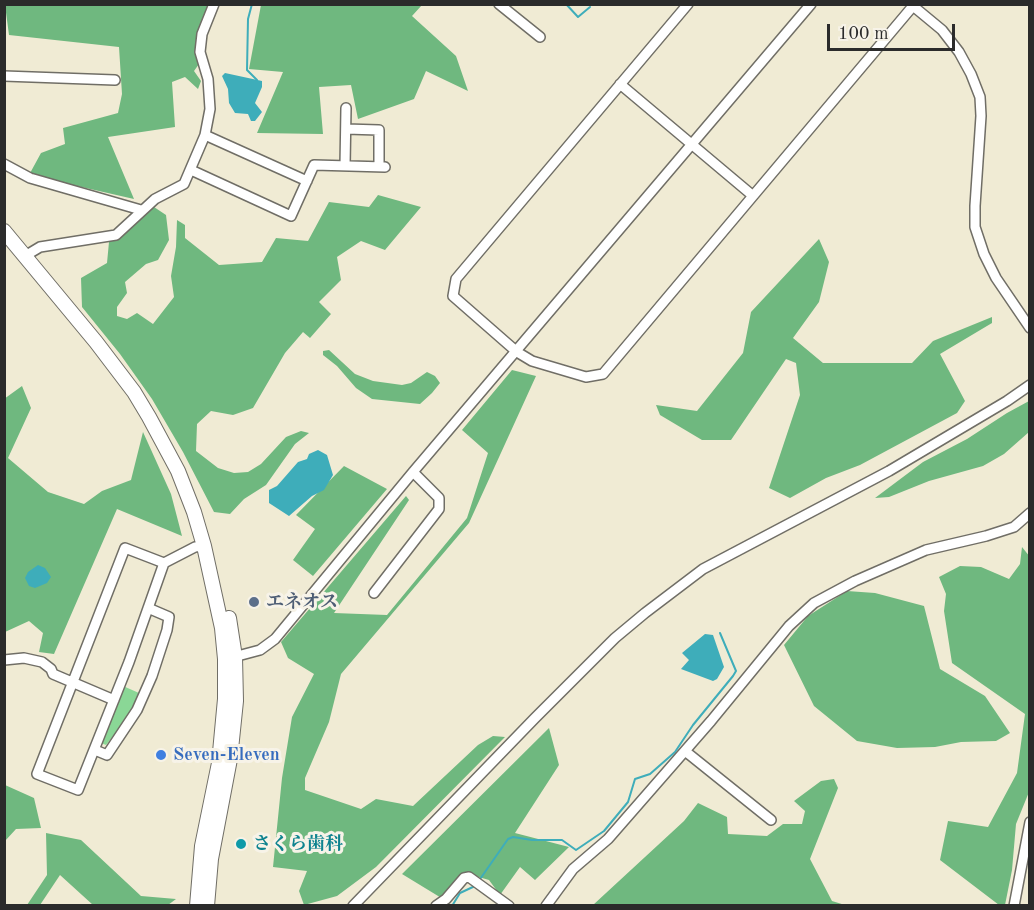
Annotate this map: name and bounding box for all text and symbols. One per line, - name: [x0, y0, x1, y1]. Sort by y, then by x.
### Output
- scale bar: [830, 12, 958, 50]
- text: 100 m: [838, 25, 889, 43]
- place label: エネオス: [266, 591, 338, 613]
- marker: エネオス: [247, 595, 261, 609]
- place label: Seven-Eleven: [173, 744, 280, 766]
- marker: Seven-Eleven: [154, 748, 168, 762]
- place label: さくら歯科: [253, 833, 343, 855]
- marker: さくら歯科: [234, 837, 248, 851]

